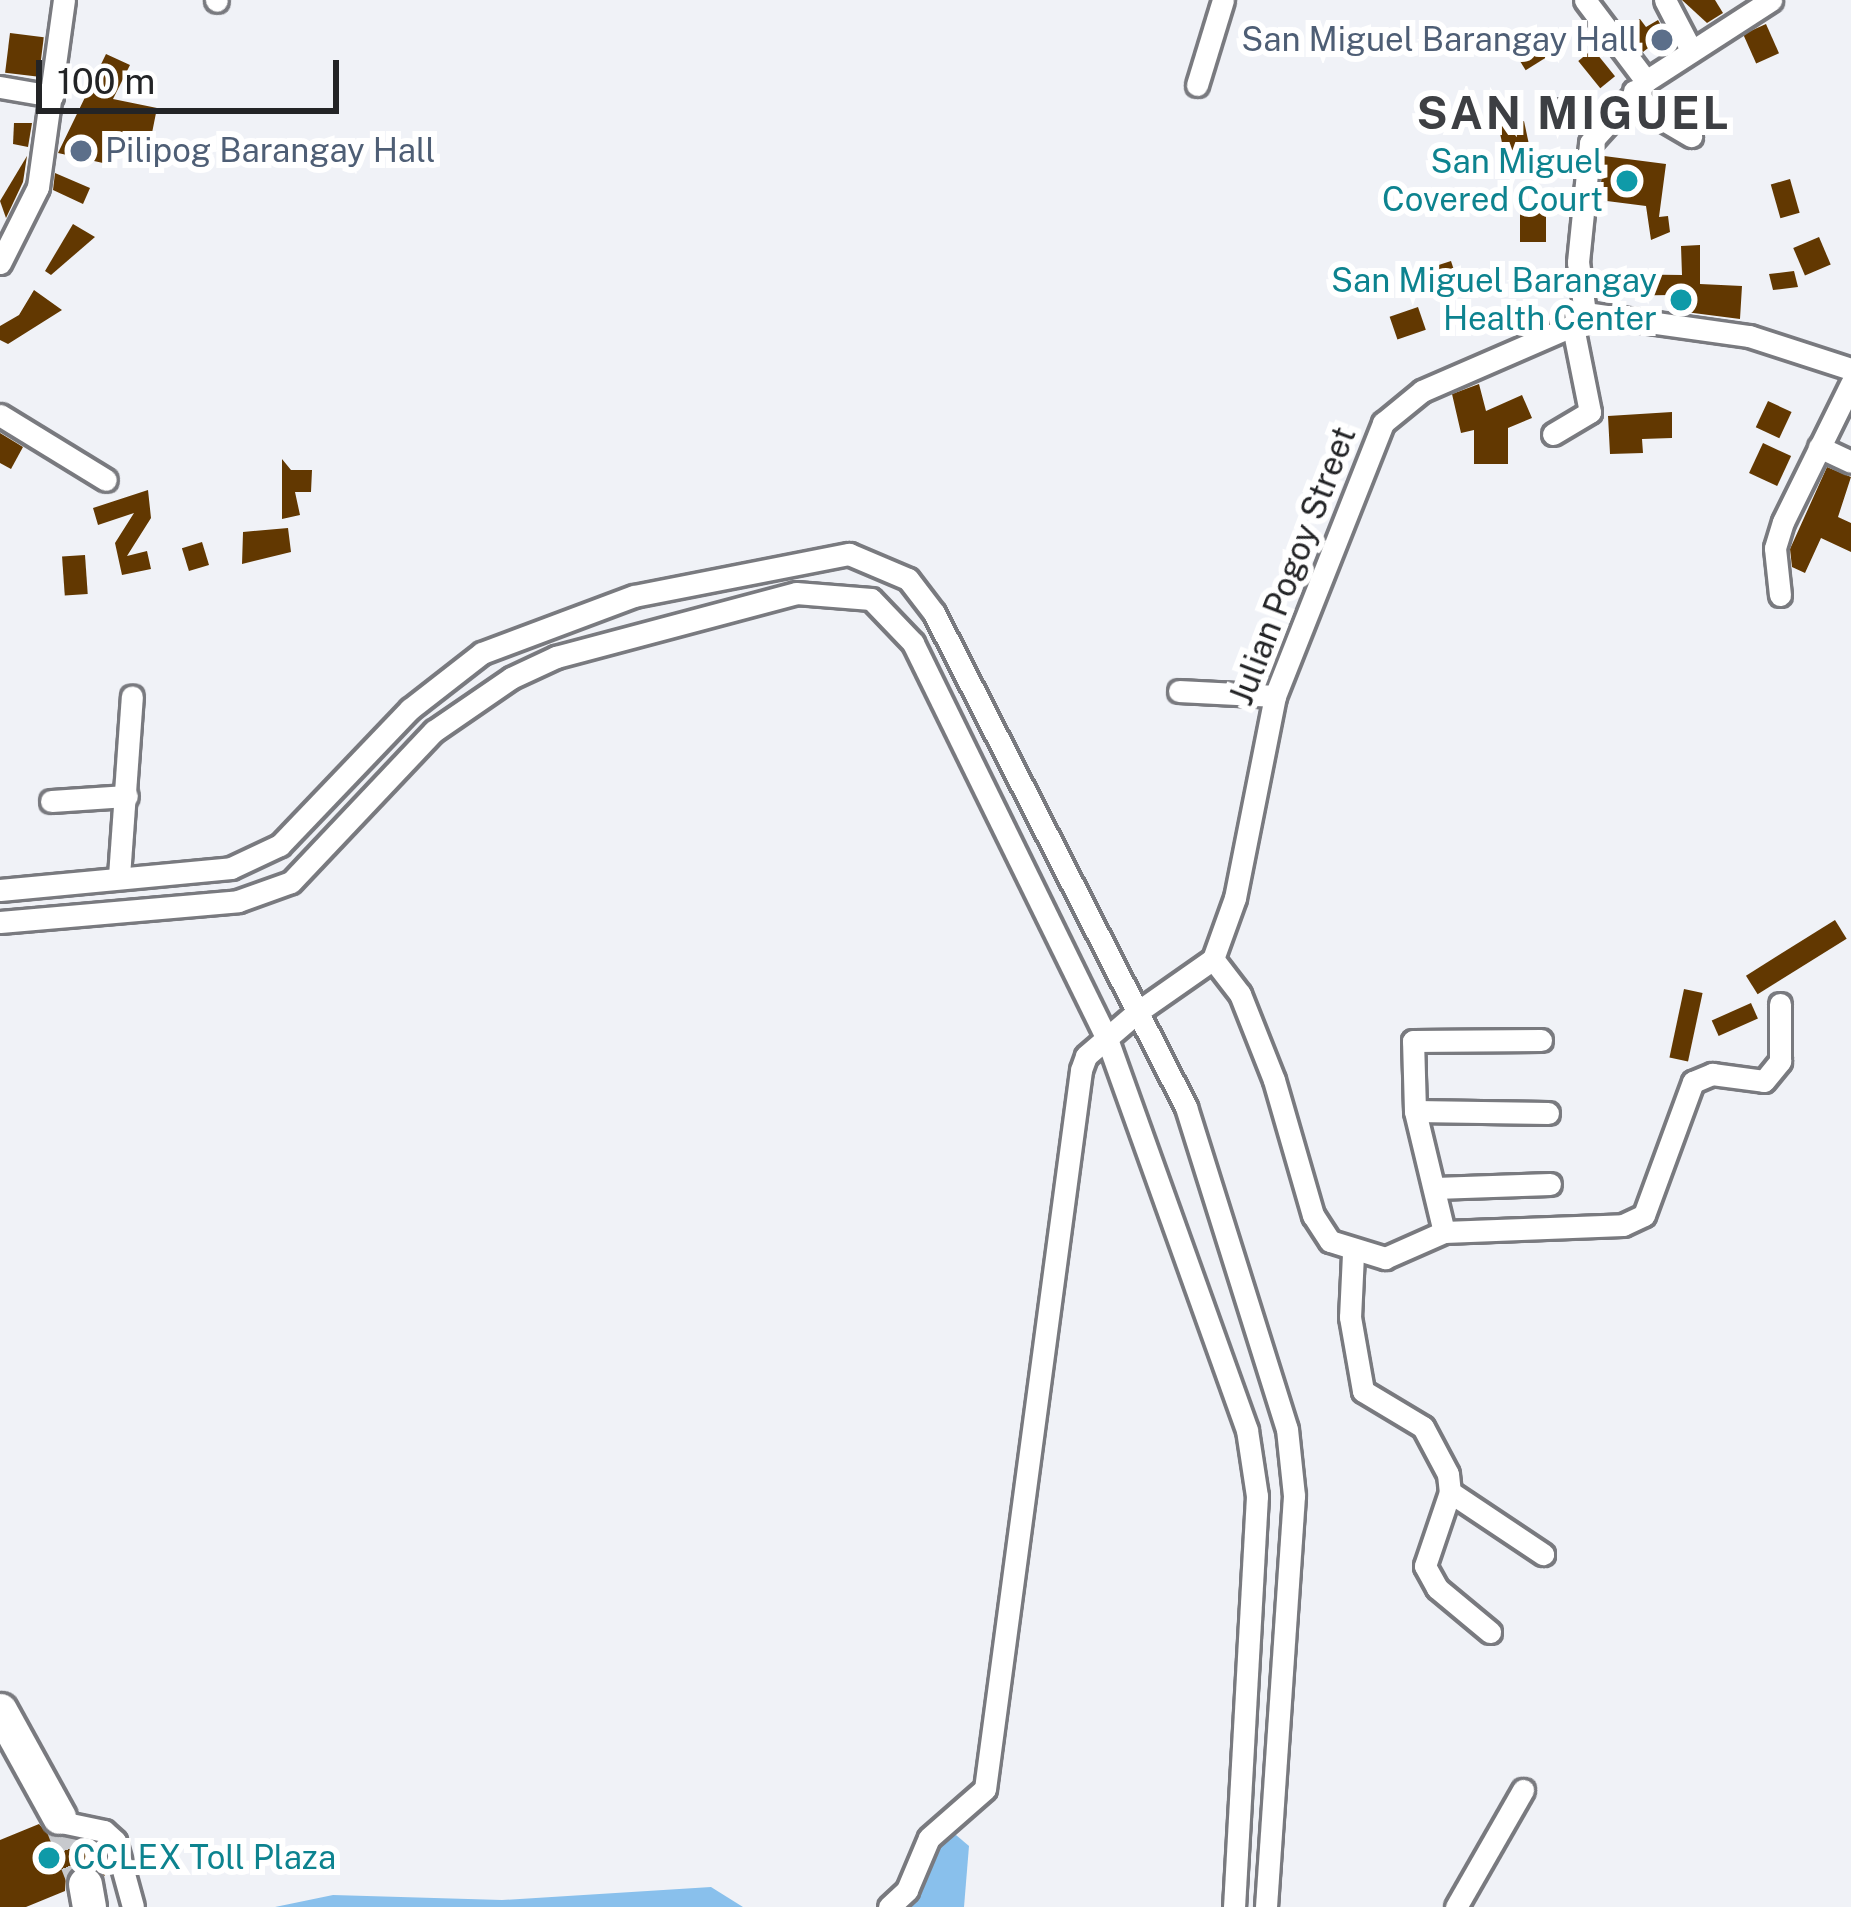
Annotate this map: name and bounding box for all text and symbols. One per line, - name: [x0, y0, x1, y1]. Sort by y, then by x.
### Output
- place label: San Miguel Barangay Hall: [1241, 20, 1638, 60]
- marker: San Miguel Barangay Hall: [1649, 27, 1675, 53]
- scale bar: [42, 36, 345, 110]
- text: 100 m: [57, 60, 155, 102]
- district label: SAN MIGUEL: [1416, 86, 1732, 140]
- place label: Pilipog Barangay Hall: [105, 131, 436, 171]
- marker: Pilipog Barangay Hall: [68, 138, 94, 164]
- place label: San Miguel Covered Court: [1382, 142, 1603, 220]
- marker: San Miguel Covered Court: [1614, 168, 1640, 194]
- place label: San Miguel Barangay Health Center: [1331, 261, 1657, 339]
- marker: San Miguel Barangay Health Center: [1668, 287, 1694, 313]
- street label: Julian Pogoy Street: [1222, 421, 1364, 711]
- place label: CCLEX Toll Plaza: [73, 1838, 336, 1878]
- marker: CCLEX Toll Plaza: [36, 1845, 62, 1871]

